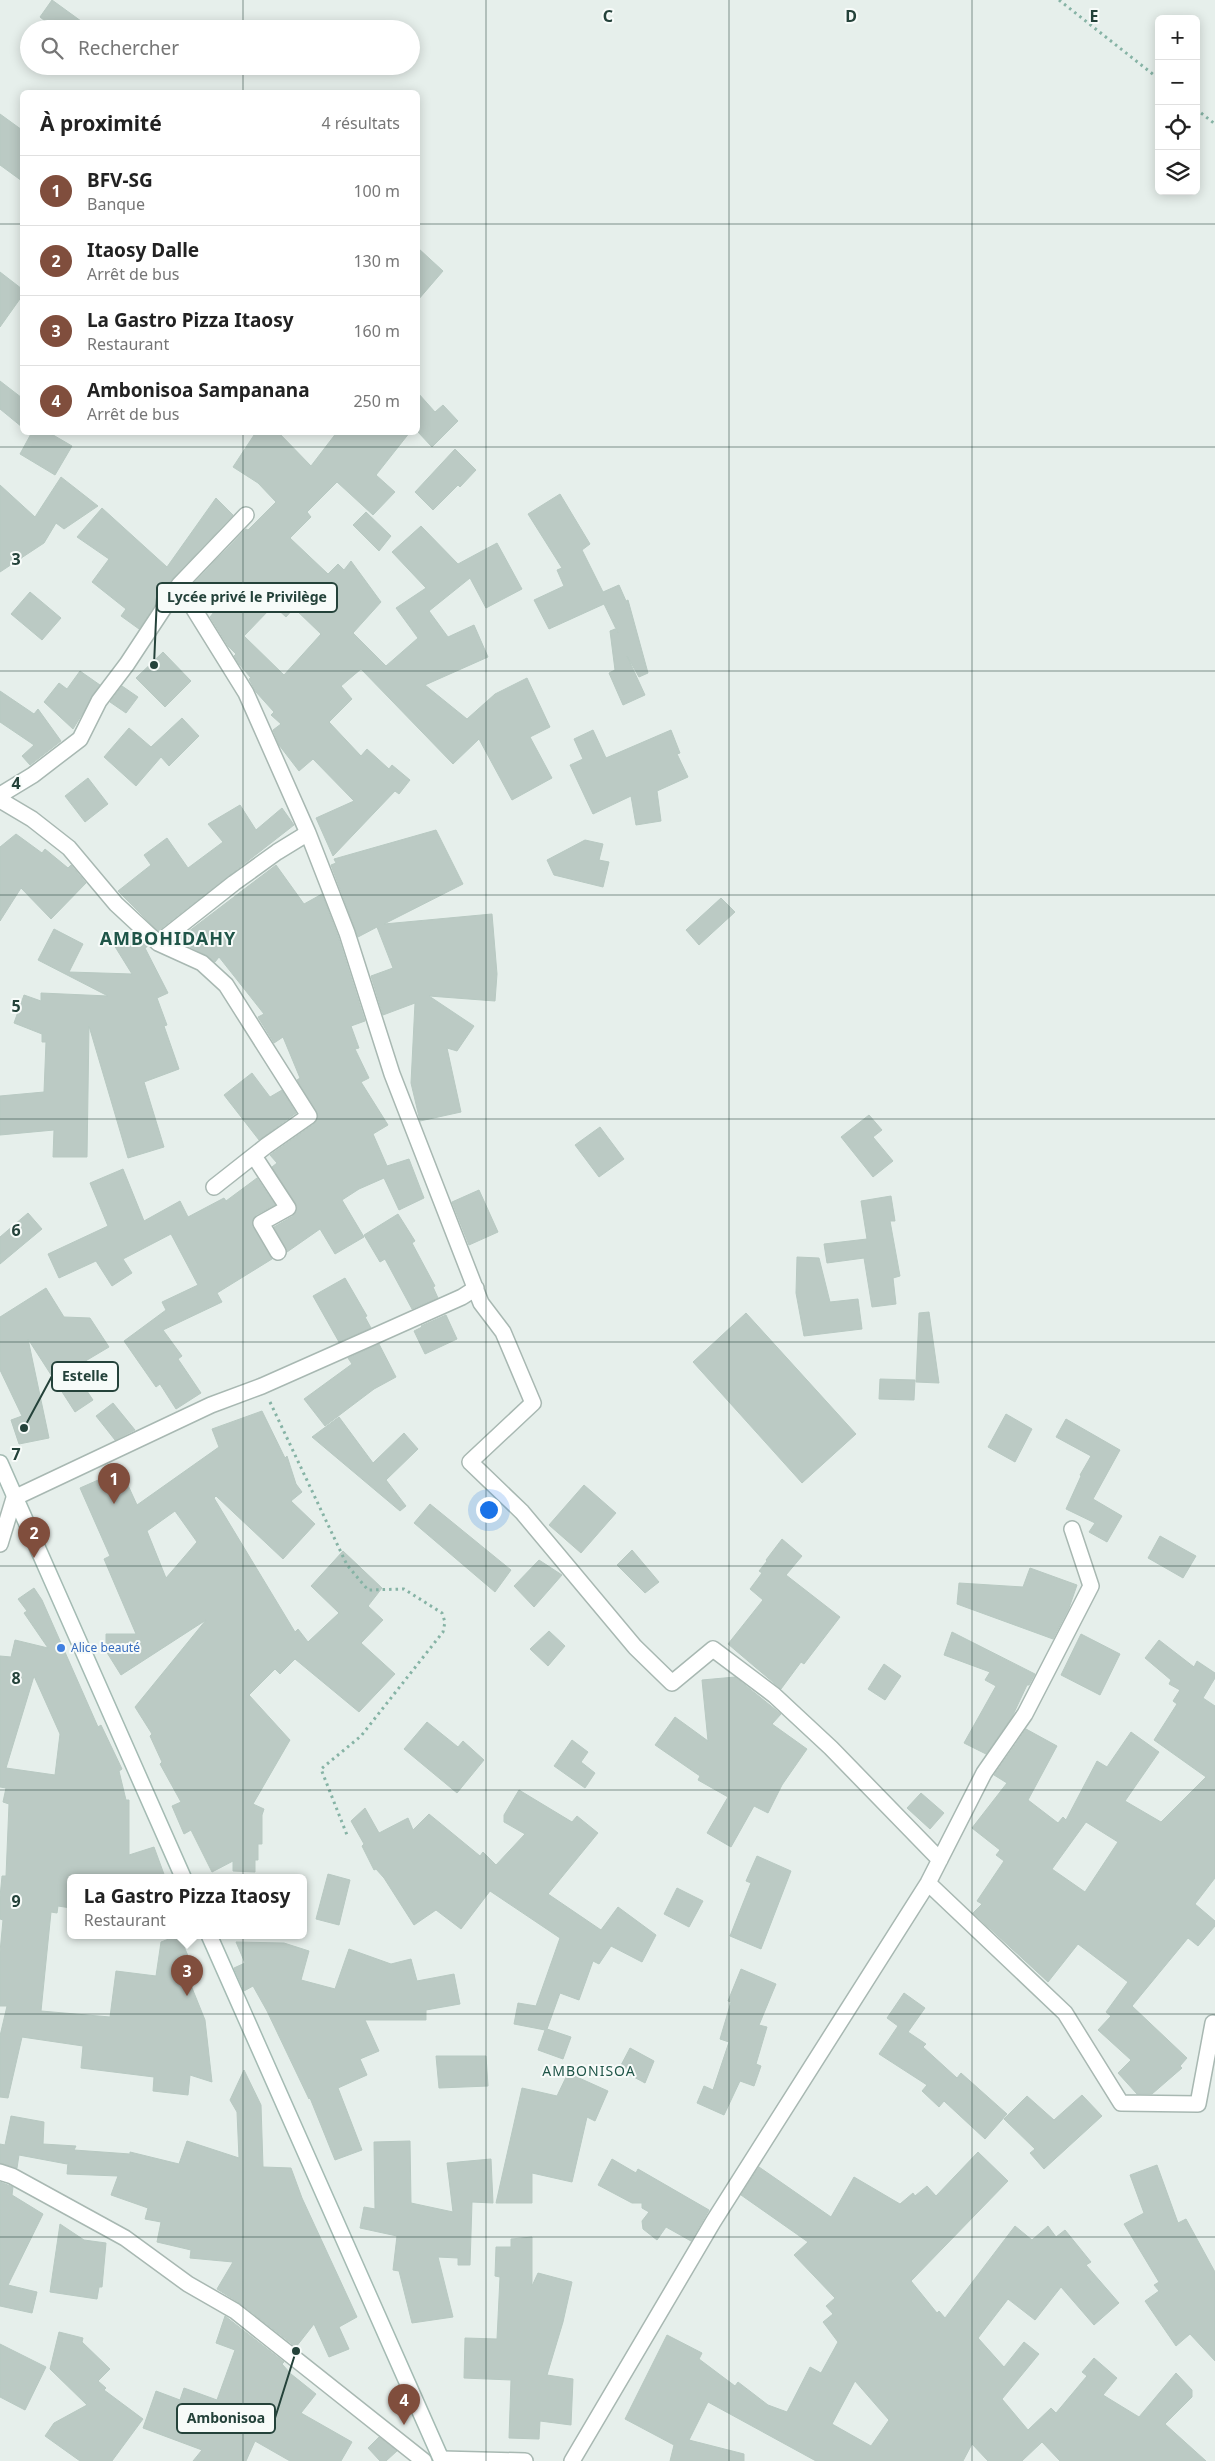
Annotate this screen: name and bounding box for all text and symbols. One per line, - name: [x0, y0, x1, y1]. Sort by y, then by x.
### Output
- text: C: [603, 5, 613, 27]
- text: D: [845, 5, 857, 27]
- text: E: [1090, 5, 1099, 27]
- map controls: [1155, 15, 1200, 195]
- button: +: [1155, 15, 1200, 60]
- search box: [20, 20, 420, 75]
- icon: search: [38, 34, 66, 62]
- text: Rechercher: [78, 35, 179, 61]
- button: −: [1155, 60, 1200, 105]
- button: locate: [1155, 105, 1200, 150]
- text: À proximité: [40, 109, 162, 137]
- text: 4 résultats: [322, 112, 400, 134]
- button: layers: [1155, 150, 1200, 195]
- text: BFV-SG: [87, 167, 153, 193]
- text: 1: [51, 180, 61, 202]
- text: 100 m: [353, 180, 400, 202]
- text: Banque: [87, 193, 145, 215]
- text: Itaosy Dalle: [87, 237, 199, 263]
- text: 2: [51, 250, 61, 272]
- text: 130 m: [353, 250, 400, 272]
- text: Arrêt de bus: [87, 263, 180, 285]
- text: La Gastro Pizza Itaosy: [87, 307, 294, 333]
- text: 3: [51, 320, 61, 342]
- text: 160 m: [353, 320, 400, 342]
- text: Restaurant: [87, 333, 169, 355]
- text: Ambonisoa Sampanana: [87, 377, 310, 403]
- text: 4: [51, 390, 61, 412]
- text: 250 m: [353, 390, 400, 412]
- text: Arrêt de bus: [87, 403, 180, 425]
- text: 3: [11, 548, 21, 570]
- callout: Lycée privé le Privilège: [157, 583, 337, 612]
- text: Lycée privé le Privilège: [167, 587, 327, 606]
- text: 4: [11, 772, 21, 794]
- district label: AMBOHIDAHY: [100, 926, 236, 950]
- text: 5: [11, 995, 21, 1017]
- text: 6: [11, 1219, 21, 1241]
- callout: Estelle: [52, 1362, 118, 1391]
- text: Estelle: [62, 1366, 108, 1385]
- text: 7: [11, 1443, 21, 1465]
- pin: 1: [98, 1463, 130, 1504]
- your location: [476, 1497, 502, 1523]
- pin: 2: [18, 1517, 50, 1558]
- place label: Alice beauté: [71, 1639, 140, 1656]
- marker: Alice beauté: [55, 1642, 67, 1654]
- text: 8: [11, 1667, 21, 1689]
- popup: [67, 1874, 307, 1939]
- text: La Gastro Pizza Itaosy: [84, 1883, 290, 1909]
- text: 9: [11, 1890, 21, 1912]
- text: Restaurant: [84, 1909, 166, 1931]
- pin: 3: [171, 1955, 203, 1996]
- district label: AMBONISOA: [542, 2061, 636, 2080]
- pin: 4: [388, 2384, 420, 2425]
- callout: Ambonisoa: [177, 2404, 275, 2433]
- text: Ambonisoa: [187, 2408, 265, 2427]

